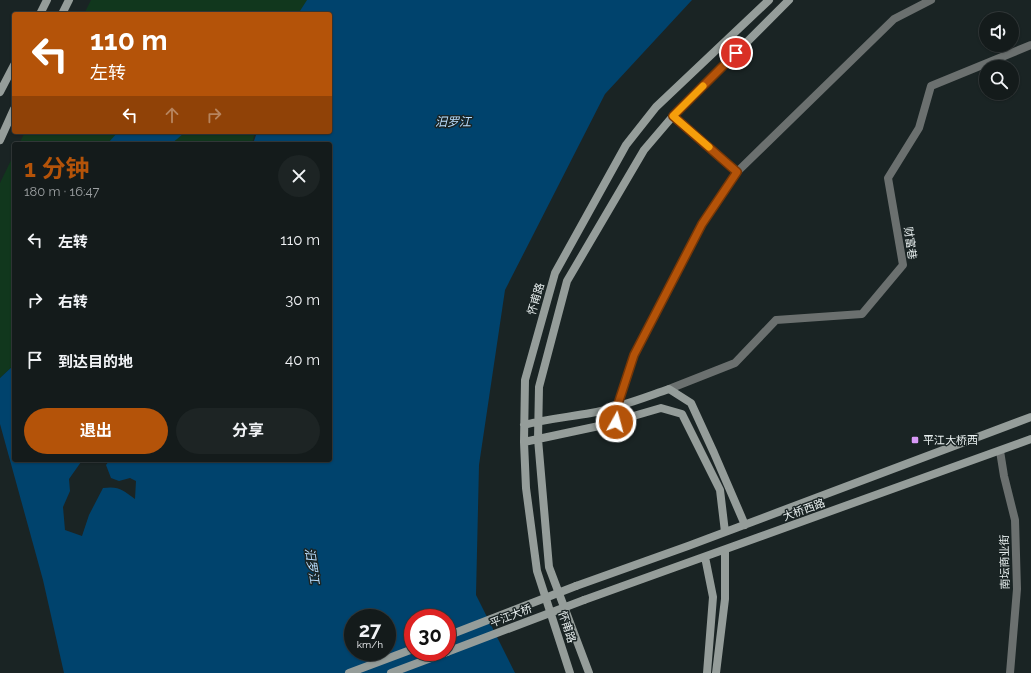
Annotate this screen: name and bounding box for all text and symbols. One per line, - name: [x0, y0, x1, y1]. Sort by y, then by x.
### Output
- map controls: [979, 12, 1019, 100]
- button: sound: [979, 12, 1019, 52]
- text: 110 m: [90, 24, 168, 57]
- icon: left: [24, 28, 76, 80]
- pin: [719, 36, 753, 70]
- icon: arrive: [725, 42, 747, 64]
- button: search: [979, 60, 1019, 100]
- text: 左转: [90, 62, 126, 83]
- icon: left: [119, 104, 141, 126]
- icon: ahead: [161, 104, 183, 126]
- icon: right: [203, 104, 225, 126]
- water label: 汨罗江: [435, 115, 473, 129]
- text: 1 分钟: [24, 154, 90, 183]
- button: close: [278, 155, 320, 197]
- text: 180 m · 16:47: [24, 184, 99, 199]
- street label: 财富巷: [901, 226, 919, 260]
- icon: left: [24, 229, 46, 251]
- text: 110 m: [280, 231, 320, 249]
- text: 左转: [58, 233, 88, 251]
- street label: 怀甫路: [525, 281, 547, 317]
- icon: right: [24, 289, 46, 311]
- text: 30 m: [285, 291, 320, 309]
- text: 右转: [58, 293, 88, 311]
- icon: arrive: [24, 349, 46, 371]
- text: 40 m: [285, 351, 320, 369]
- text: 到达目的地: [58, 353, 133, 371]
- position arrow: [595, 401, 637, 443]
- button: 退出: [24, 408, 168, 454]
- button: 分享: [176, 408, 320, 454]
- place label: 平江大桥西: [923, 434, 978, 447]
- marker: 平江大桥西: [910, 435, 920, 445]
- street label: 大桥西路: [781, 496, 827, 524]
- street label: 南坛商业街: [998, 534, 1012, 590]
- water label: 汨罗江: [302, 547, 322, 587]
- street label: 平江大桥: [488, 602, 534, 630]
- speed limit sign: 30: [404, 609, 456, 661]
- street label: 怀甫路: [556, 609, 578, 645]
- text: 27: [359, 618, 381, 642]
- text: km/h: [357, 639, 383, 650]

